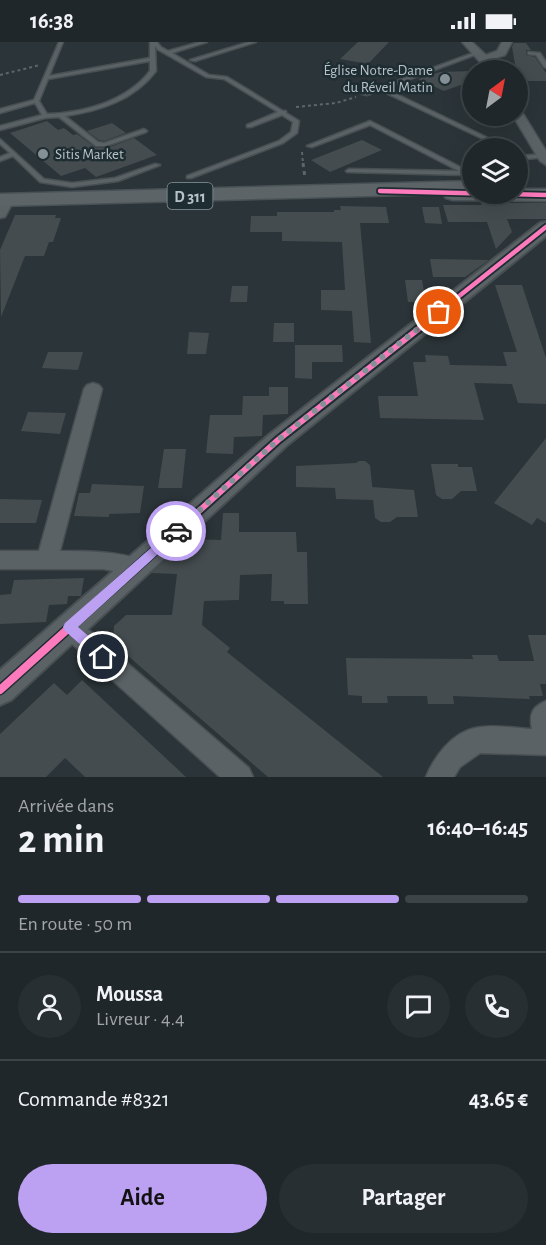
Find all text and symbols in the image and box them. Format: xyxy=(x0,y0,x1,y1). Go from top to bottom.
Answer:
text: 16:38 xyxy=(30,10,74,32)
north arrow xyxy=(462,60,528,126)
map controls xyxy=(462,60,528,204)
place label: Église Notre-Dame du Réveil Matin xyxy=(323,61,433,95)
marker: Église Notre-Dame du Réveil Matin xyxy=(438,72,452,86)
button: layers xyxy=(462,138,528,204)
marker: Sitis Market xyxy=(36,147,50,161)
place label: Sitis Market xyxy=(55,147,124,162)
road number: D 311 xyxy=(168,183,213,209)
pin xyxy=(413,286,464,337)
icon: bag xyxy=(422,295,455,328)
courier xyxy=(146,501,206,561)
icon: car xyxy=(160,515,193,548)
pin xyxy=(77,631,128,682)
icon: home xyxy=(86,640,119,673)
text: Arrivée dans xyxy=(18,796,114,816)
text: 16:40–16:45 xyxy=(428,817,528,839)
text: 2 min xyxy=(18,821,105,860)
text: En route · 50 m xyxy=(18,914,132,934)
button: person xyxy=(18,975,81,1038)
button: chat xyxy=(387,975,450,1038)
button: phone xyxy=(465,975,528,1038)
text: Moussa xyxy=(96,983,163,1005)
text: Livreur · 4.4 xyxy=(96,1009,185,1029)
text: Commande #8321 xyxy=(18,1088,169,1110)
text: 43.65 € xyxy=(469,1088,528,1110)
button: Aide xyxy=(18,1164,267,1233)
button: Partager xyxy=(279,1164,528,1233)

